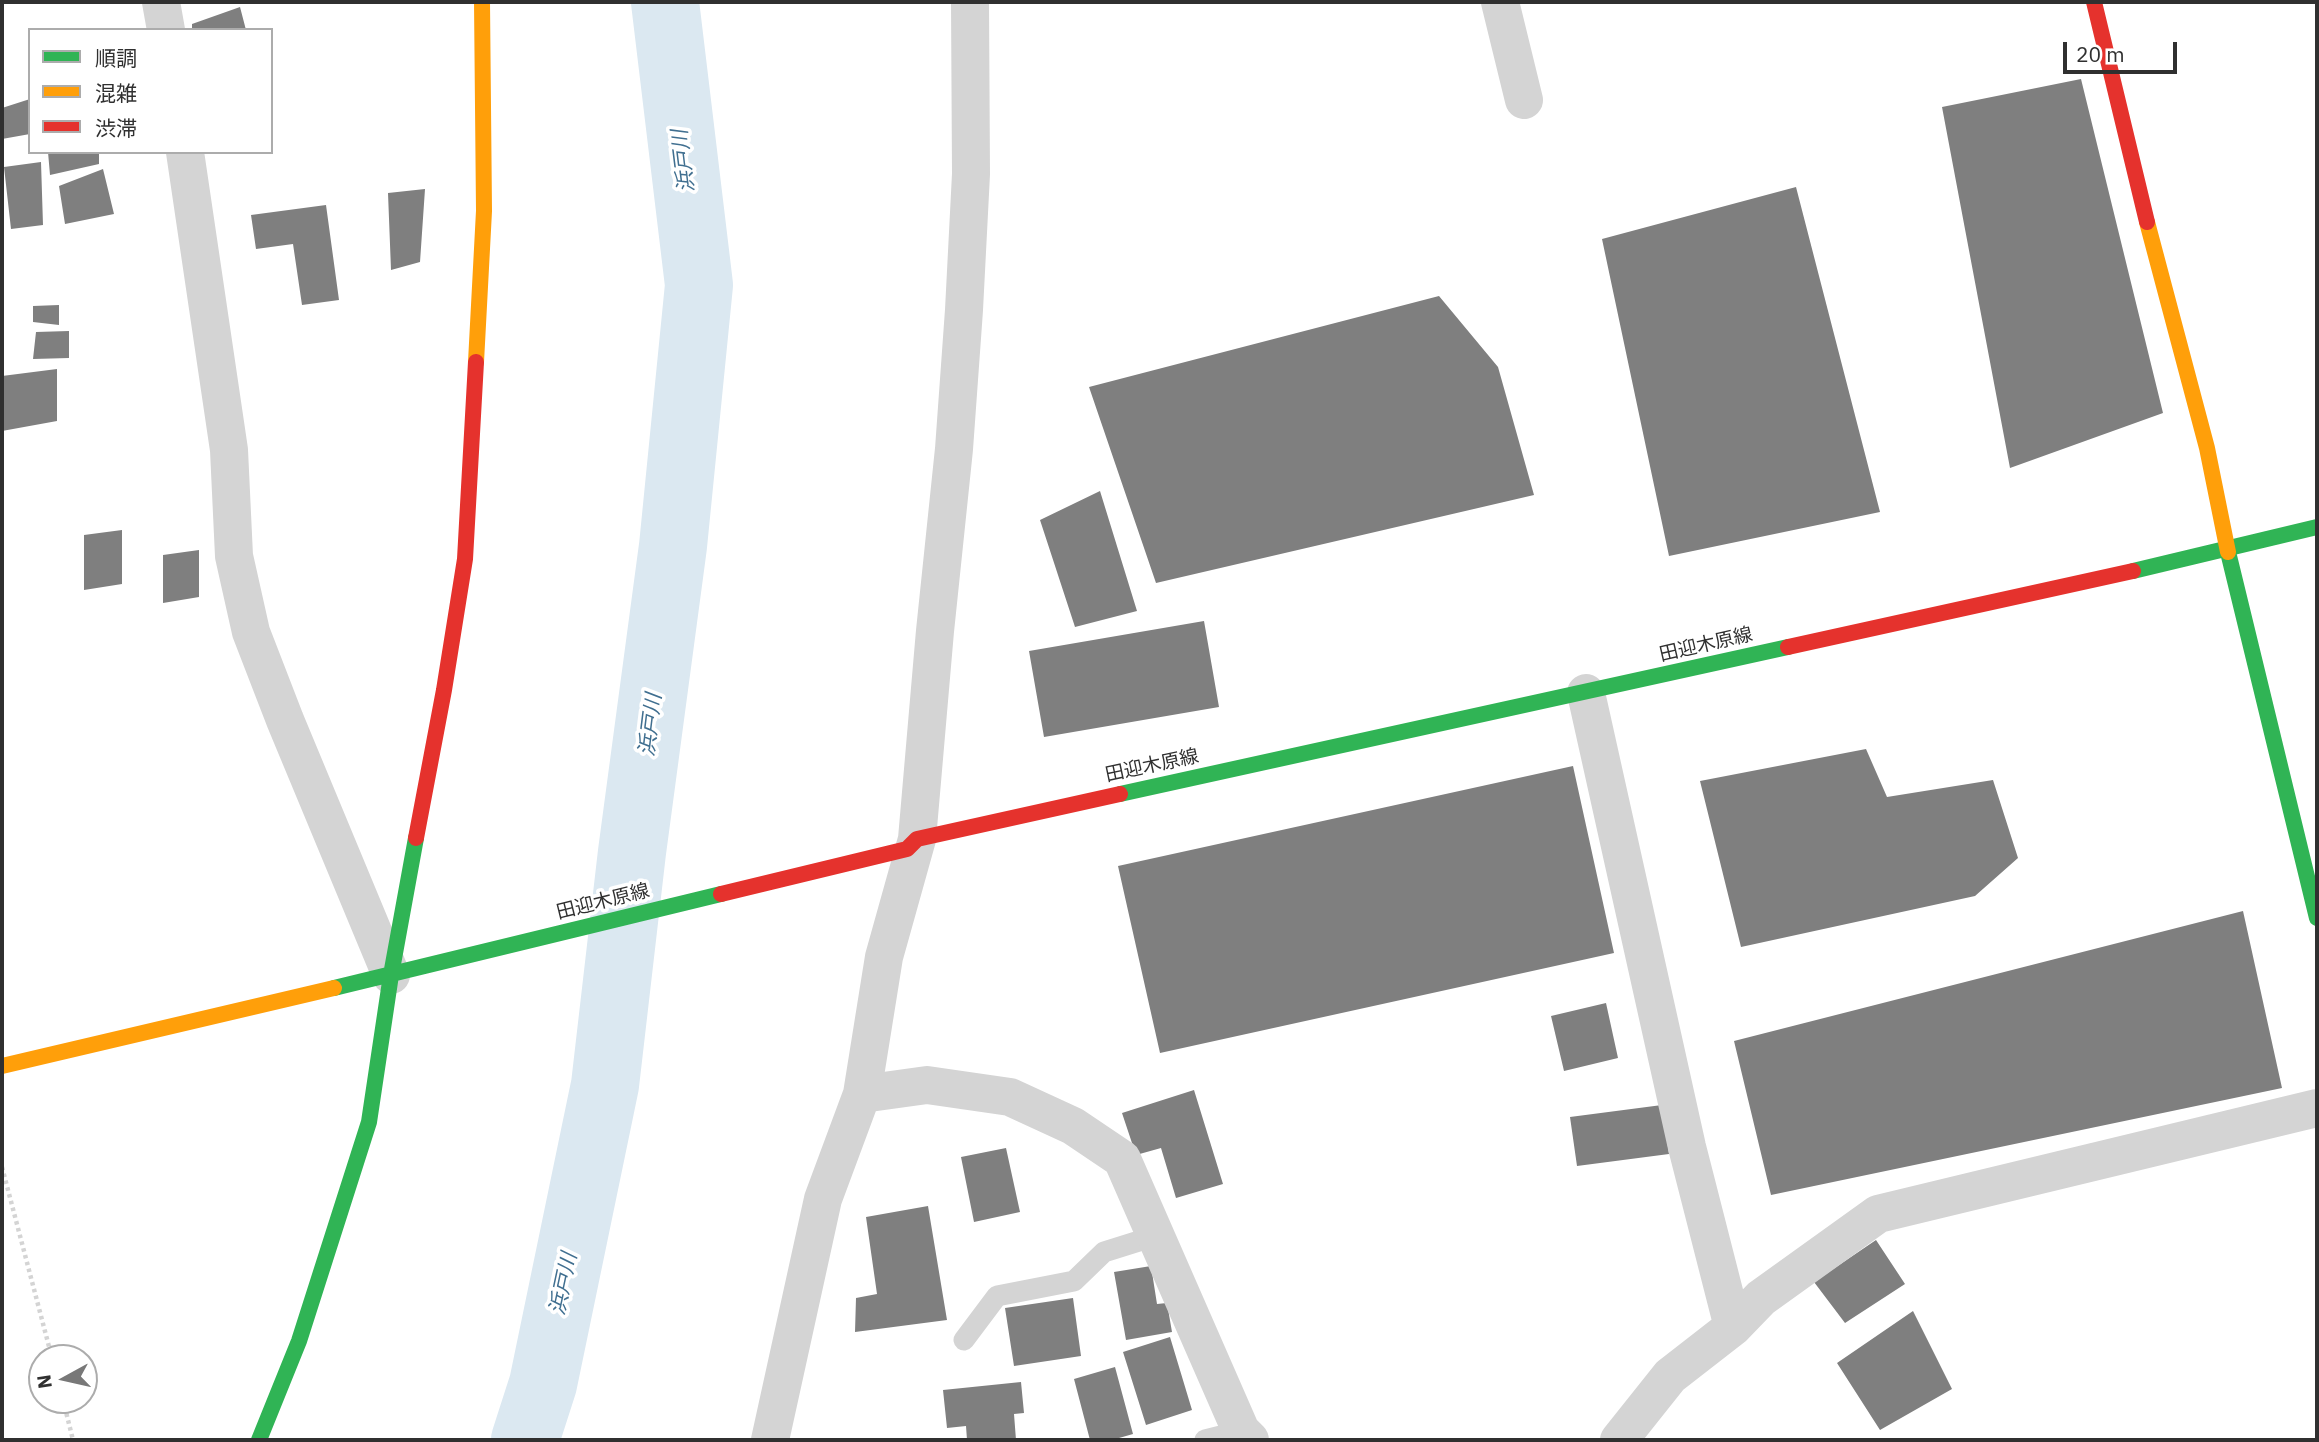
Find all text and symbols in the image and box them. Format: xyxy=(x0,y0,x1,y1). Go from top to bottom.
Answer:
legend xyxy=(28,28,273,154)
scale bar xyxy=(2067,28,2181,72)
text: 20 m xyxy=(2076,40,2125,68)
text: 順調 xyxy=(95,44,137,72)
text: 混雑 xyxy=(95,79,137,107)
text: 渋滞 xyxy=(95,114,137,142)
water label: 浜戸川 xyxy=(668,128,700,194)
street label: 田迎木原線 xyxy=(1657,623,1755,667)
water label: 浜戸川 xyxy=(635,692,667,758)
street label: 田迎木原線 xyxy=(1103,745,1201,787)
street label: 田迎木原線 xyxy=(554,879,652,925)
water label: 浜戸川 xyxy=(545,1251,583,1317)
north arrow xyxy=(28,1344,98,1414)
text: N xyxy=(31,1373,57,1390)

